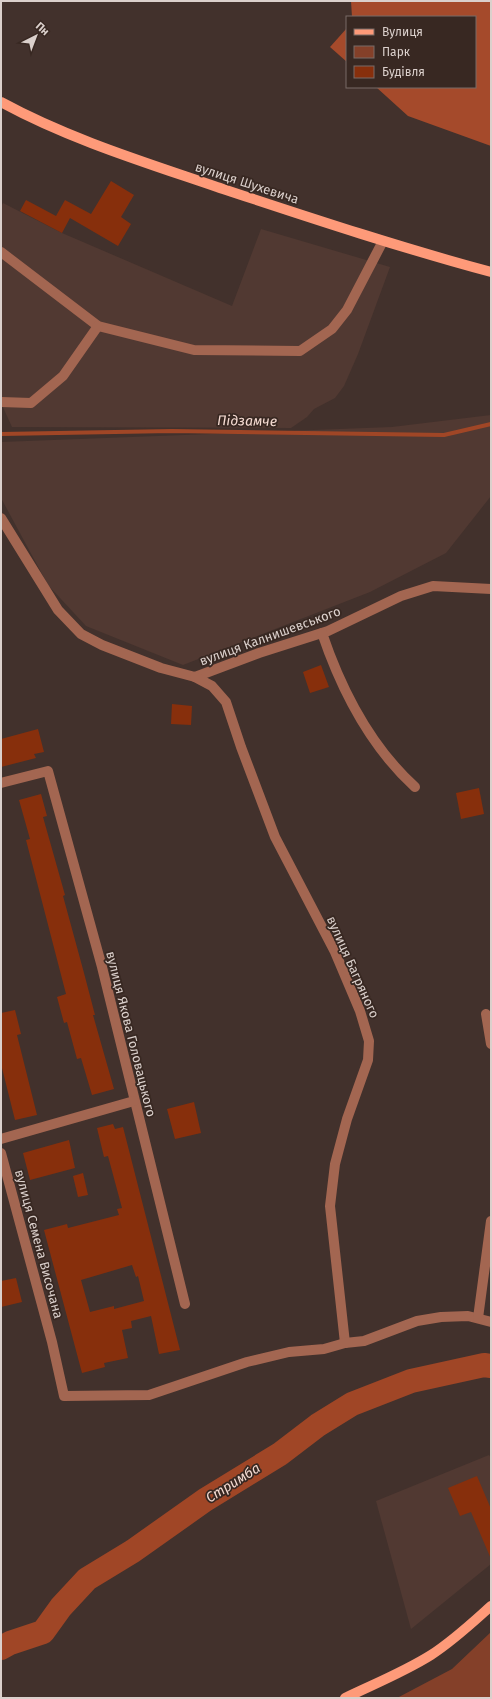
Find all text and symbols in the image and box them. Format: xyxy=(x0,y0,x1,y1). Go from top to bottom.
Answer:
north arrow xyxy=(16,16,56,56)
legend xyxy=(346,16,476,88)
text: Пн xyxy=(33,20,52,38)
text: Вулиця xyxy=(382,25,423,39)
text: Парк xyxy=(382,45,411,59)
text: Будівля xyxy=(382,65,425,79)
street label: вулиця Шухевича xyxy=(193,159,301,207)
water label: Підзамче xyxy=(217,412,277,430)
street label: вулиця Калнишевського xyxy=(197,603,343,669)
street label: вулиця Багряного xyxy=(324,914,382,1020)
street label: вулиця Якова Головацького xyxy=(103,950,159,1118)
street label: вулиця Семена Височана xyxy=(12,1168,66,1320)
water label: Стримба xyxy=(203,1460,263,1506)

